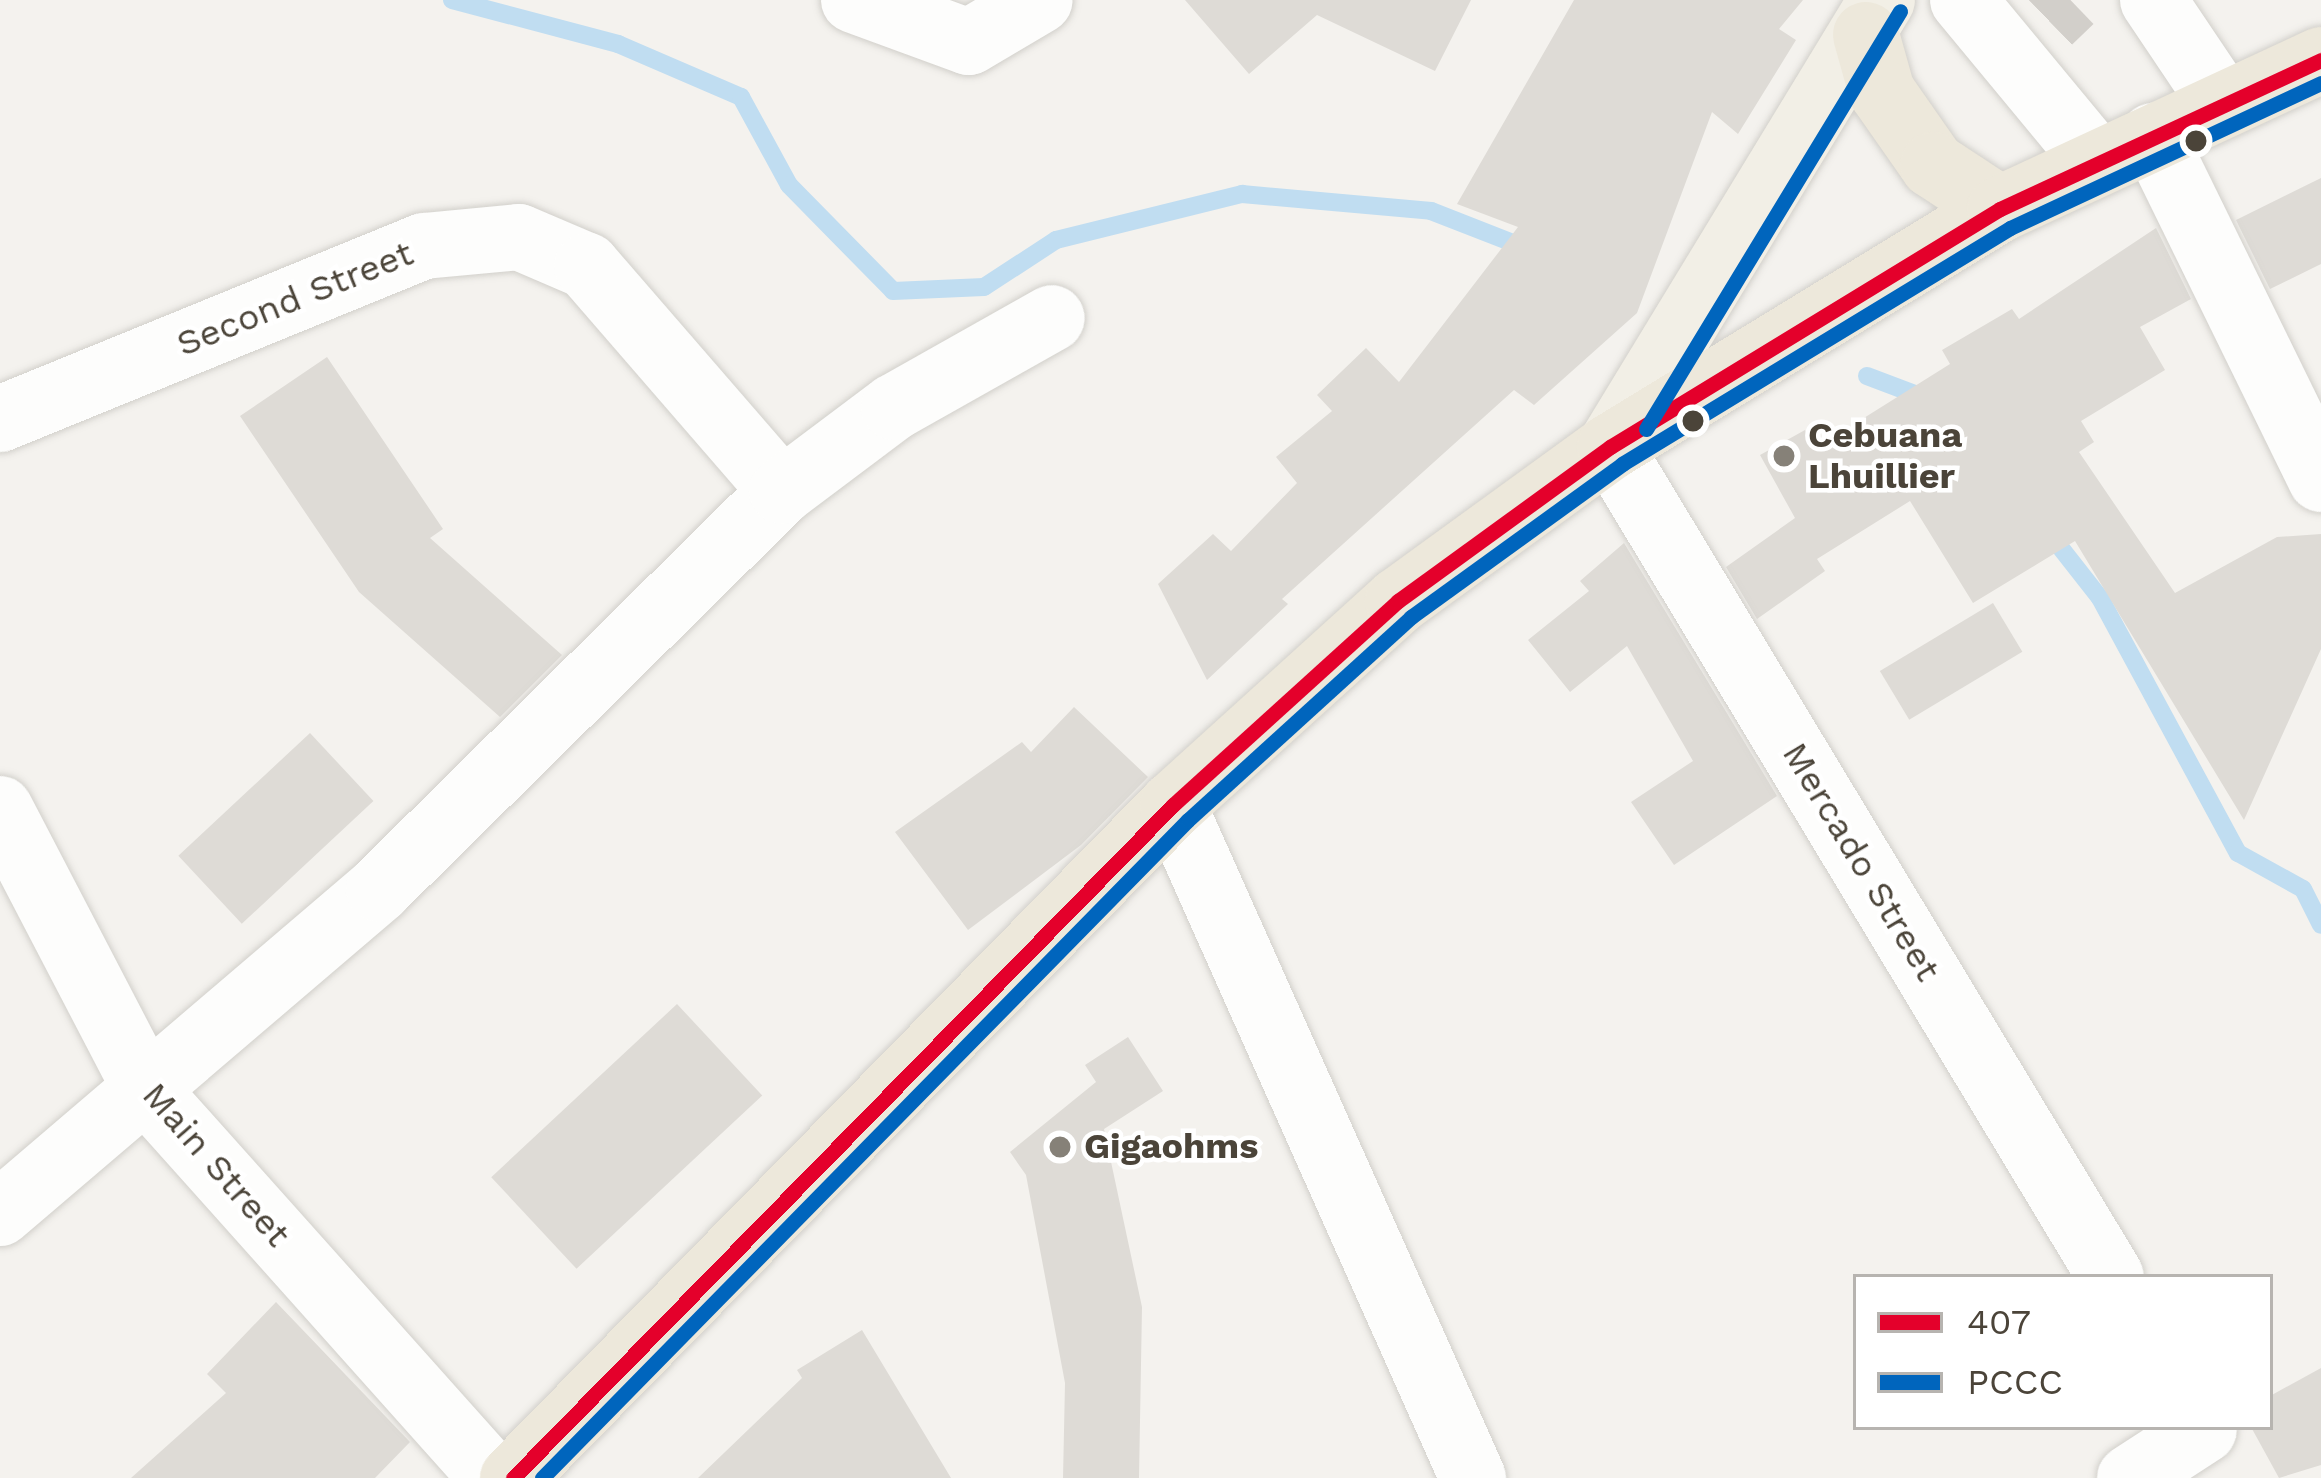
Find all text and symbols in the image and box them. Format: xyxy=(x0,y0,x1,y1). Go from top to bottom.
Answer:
unlabelled marker xyxy=(2185,130,2207,152)
street label: Second Street xyxy=(171,232,419,366)
unlabelled marker xyxy=(1682,410,1704,432)
place label: Cebuana Lhuillier xyxy=(1808,413,1962,498)
marker: Cebuana Lhuillier xyxy=(1771,443,1797,469)
street label: Mercado Street xyxy=(1773,735,1949,989)
street label: Main Street xyxy=(133,1074,299,1256)
place label: Gigaohms xyxy=(1084,1125,1258,1169)
marker: Gigaohms xyxy=(1047,1134,1073,1160)
legend xyxy=(1853,1274,2273,1430)
text: 407 xyxy=(1967,1301,2031,1343)
text: PCCC xyxy=(1967,1361,2063,1403)

